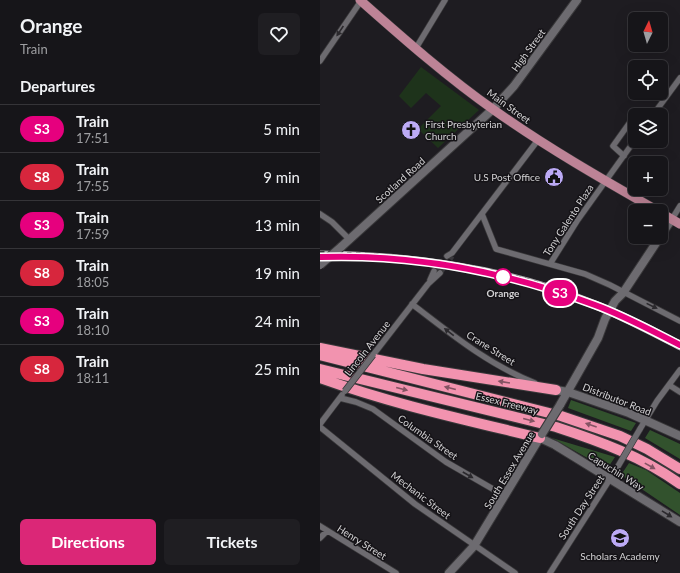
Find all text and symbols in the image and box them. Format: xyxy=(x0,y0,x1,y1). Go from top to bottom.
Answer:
north arrow xyxy=(628,12,668,52)
map controls xyxy=(628,12,668,244)
button: heart xyxy=(258,13,300,55)
text: Orange xyxy=(20,14,83,37)
one-way arrow xyxy=(336,25,344,36)
street label: High Street xyxy=(509,26,548,74)
text: Train xyxy=(20,41,48,57)
button: locate xyxy=(628,60,668,100)
text: Departures xyxy=(20,77,95,95)
street label: Main Street xyxy=(485,86,533,126)
button: layers xyxy=(628,108,668,148)
text: Train xyxy=(76,112,109,130)
place label: First Presbyterian Church xyxy=(425,118,502,142)
church icon: First Presbyterian Church xyxy=(400,119,422,141)
text: S3 xyxy=(34,120,50,137)
text: 5 min xyxy=(263,120,300,138)
text: 17:51 xyxy=(76,130,109,146)
street label: Scotland Road xyxy=(373,155,427,205)
button: + xyxy=(628,156,668,196)
text: Train xyxy=(76,160,109,178)
public building icon: U.S Post Office xyxy=(543,166,565,188)
text: S8 xyxy=(34,168,50,185)
text: 9 min xyxy=(263,168,300,186)
place label: U.S Post Office xyxy=(474,171,540,183)
text: 17:55 xyxy=(76,178,109,194)
street label: Tony Galento Plaza xyxy=(540,182,596,258)
button: − xyxy=(628,204,668,244)
text: Train xyxy=(76,208,109,226)
text: S3 xyxy=(34,216,50,233)
text: 13 min xyxy=(254,216,300,234)
text: 17:59 xyxy=(76,226,109,242)
text: Train xyxy=(76,256,109,274)
text: S8 xyxy=(34,264,50,281)
text: 19 min xyxy=(254,264,300,282)
marker: Orange xyxy=(494,268,512,286)
text: 18:05 xyxy=(76,274,109,290)
line badge: S3 xyxy=(542,280,578,306)
text: S3 xyxy=(552,284,568,301)
place label: Orange xyxy=(487,287,520,299)
one-way arrow xyxy=(646,303,658,309)
text: Train xyxy=(76,304,109,322)
text: S3 xyxy=(34,312,50,329)
text: 24 min xyxy=(254,312,300,330)
street label: Lincoln Avenue xyxy=(342,318,392,378)
text: 18:10 xyxy=(76,322,109,338)
one-way arrow xyxy=(443,327,454,336)
street label: Crane Street xyxy=(465,328,518,368)
text: Train xyxy=(76,352,109,370)
text: S8 xyxy=(34,360,50,377)
text: 25 min xyxy=(254,360,300,378)
text: 18:11 xyxy=(76,370,109,386)
one-way arrow xyxy=(497,379,510,385)
street label: Distributor Road xyxy=(581,380,653,418)
one-way arrow xyxy=(443,384,456,390)
one-way arrow xyxy=(396,387,409,393)
street label: Essex Freeway xyxy=(474,389,540,417)
street label: Columbia Street xyxy=(396,412,461,462)
one-way arrow xyxy=(522,418,535,424)
one-way arrow xyxy=(584,422,596,428)
street label: South Essex Avenue xyxy=(481,429,537,511)
street label: Capuchin Way xyxy=(586,449,647,493)
one-way arrow xyxy=(644,462,656,469)
street label: Mechanic Street xyxy=(389,469,453,522)
one-way arrow xyxy=(462,471,474,478)
street label: South Day Street xyxy=(556,472,607,542)
one-way arrow xyxy=(662,510,672,518)
button: Directions xyxy=(20,519,156,565)
button: Tickets xyxy=(164,519,300,565)
street label: Henry Street xyxy=(335,522,389,562)
school or university icon: Scholars Academy xyxy=(609,527,631,549)
place label: Scholars Academy xyxy=(580,550,661,562)

